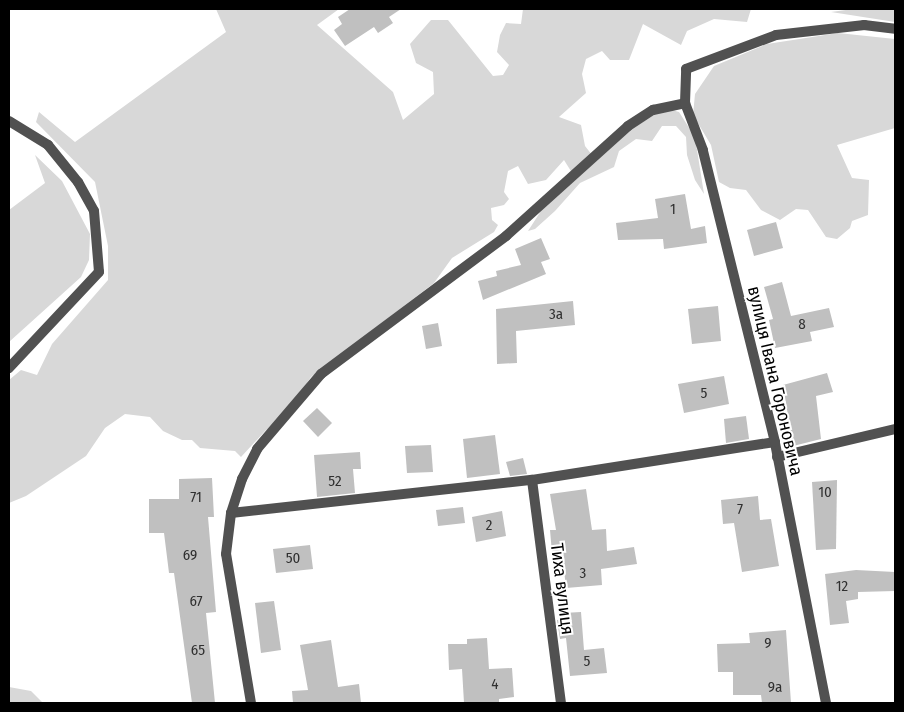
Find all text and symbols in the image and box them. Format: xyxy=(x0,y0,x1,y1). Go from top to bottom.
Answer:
house number: 1 xyxy=(670,201,676,219)
street label: вулиця Івана Гороновича xyxy=(743,284,807,478)
house number: 3а xyxy=(549,306,563,324)
house number: 8 xyxy=(798,316,806,334)
house number: 5 xyxy=(701,385,707,403)
house number: 52 xyxy=(328,473,342,491)
house number: 10 xyxy=(818,484,832,502)
house number: 71 xyxy=(190,489,202,507)
house number: 7 xyxy=(737,501,743,519)
house number: 2 xyxy=(486,517,492,535)
street label: Тиха вулиця xyxy=(546,542,578,636)
house number: 69 xyxy=(183,547,197,565)
house number: 50 xyxy=(286,550,300,568)
house number: 3 xyxy=(580,565,586,583)
house number: 12 xyxy=(836,578,848,596)
house number: 67 xyxy=(189,593,203,611)
house number: 9 xyxy=(764,635,772,653)
house number: 65 xyxy=(191,642,205,660)
house number: 5 xyxy=(584,653,590,671)
house number: 4 xyxy=(491,676,499,694)
house number: 9а xyxy=(768,679,782,697)

